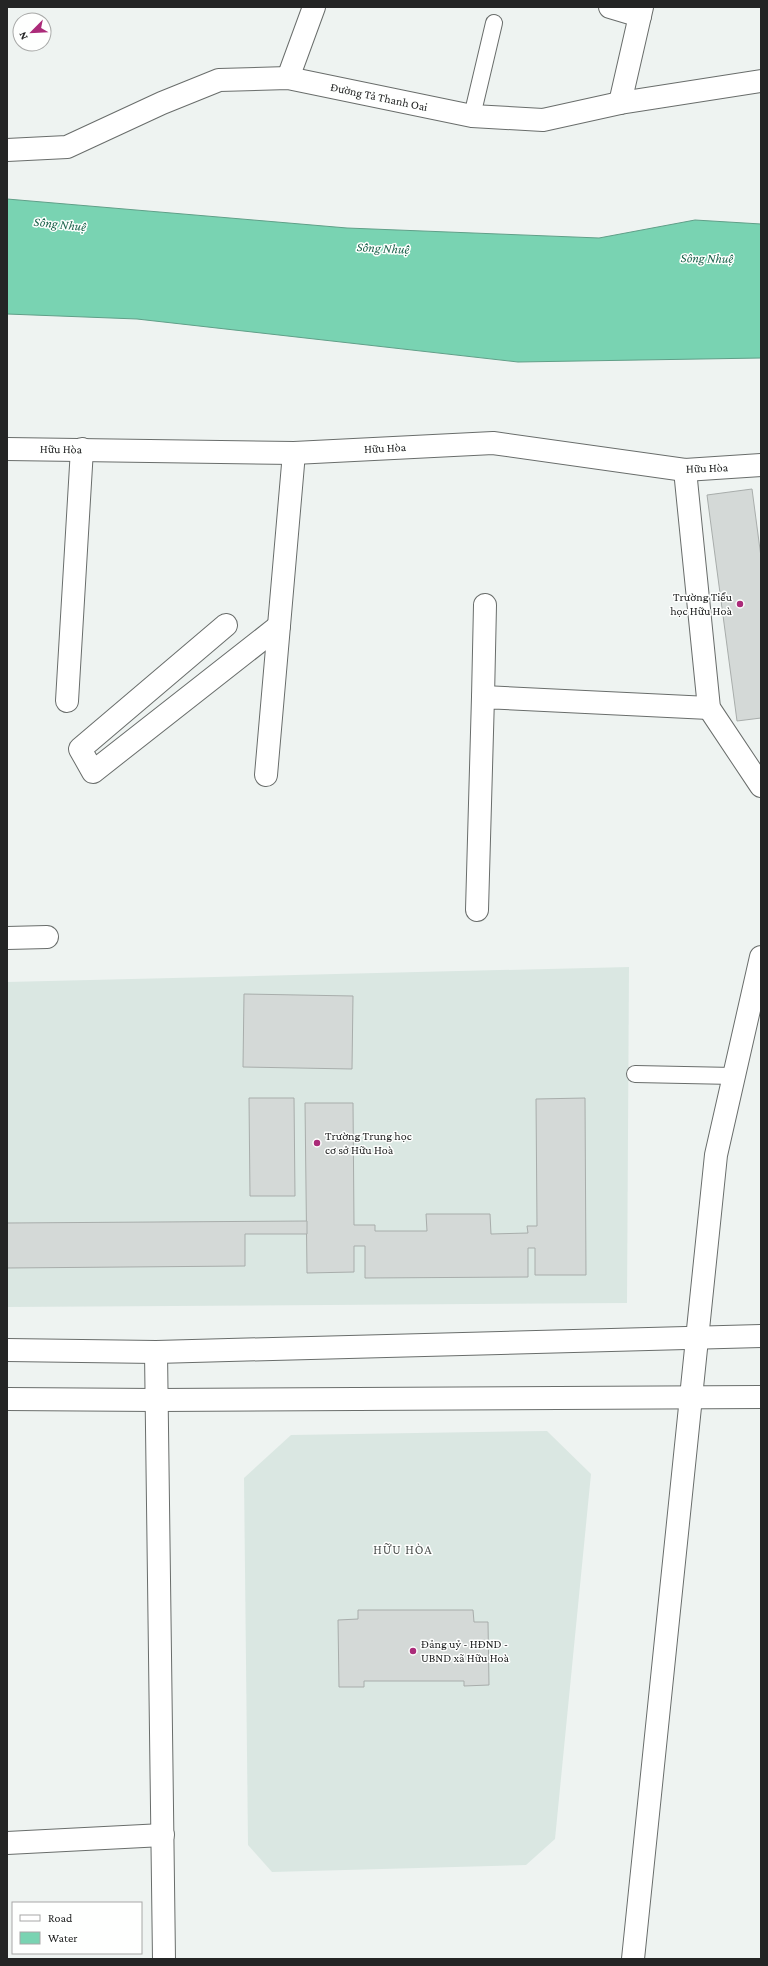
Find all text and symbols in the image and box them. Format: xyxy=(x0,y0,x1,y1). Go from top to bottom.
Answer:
north arrow xyxy=(12,12,52,52)
text: N xyxy=(16,30,30,42)
street label: Đường Tả Thanh Oai xyxy=(329,80,429,114)
water label: Sông Nhuệ xyxy=(33,214,88,234)
water label: Sông Nhuệ xyxy=(356,239,411,257)
water label: Sông Nhuệ xyxy=(681,250,735,266)
street label: Hữu Hòa xyxy=(364,440,407,456)
street label: Hữu Hòa xyxy=(40,442,83,456)
street label: Hữu Hòa xyxy=(686,460,729,476)
place label: Trường Tiểu học Hữu Hoà xyxy=(670,590,733,618)
marker: Trường Tiểu học Hữu Hoà xyxy=(735,599,745,609)
place label: Trường Trung học cơ sở Hữu Hoà xyxy=(325,1129,412,1157)
marker: Trường Trung học cơ sở Hữu Hoà xyxy=(312,1138,322,1148)
district label: HỮU HÒA xyxy=(373,1542,433,1557)
place label: Đảng uỷ - HĐND - UBND xã Hữu Hoà xyxy=(421,1637,510,1665)
marker: Đảng uỷ - HĐND - UBND xã Hữu Hoà xyxy=(408,1646,418,1656)
legend xyxy=(12,1902,142,1954)
text: Road xyxy=(48,1911,73,1925)
text: Water xyxy=(48,1931,78,1945)

